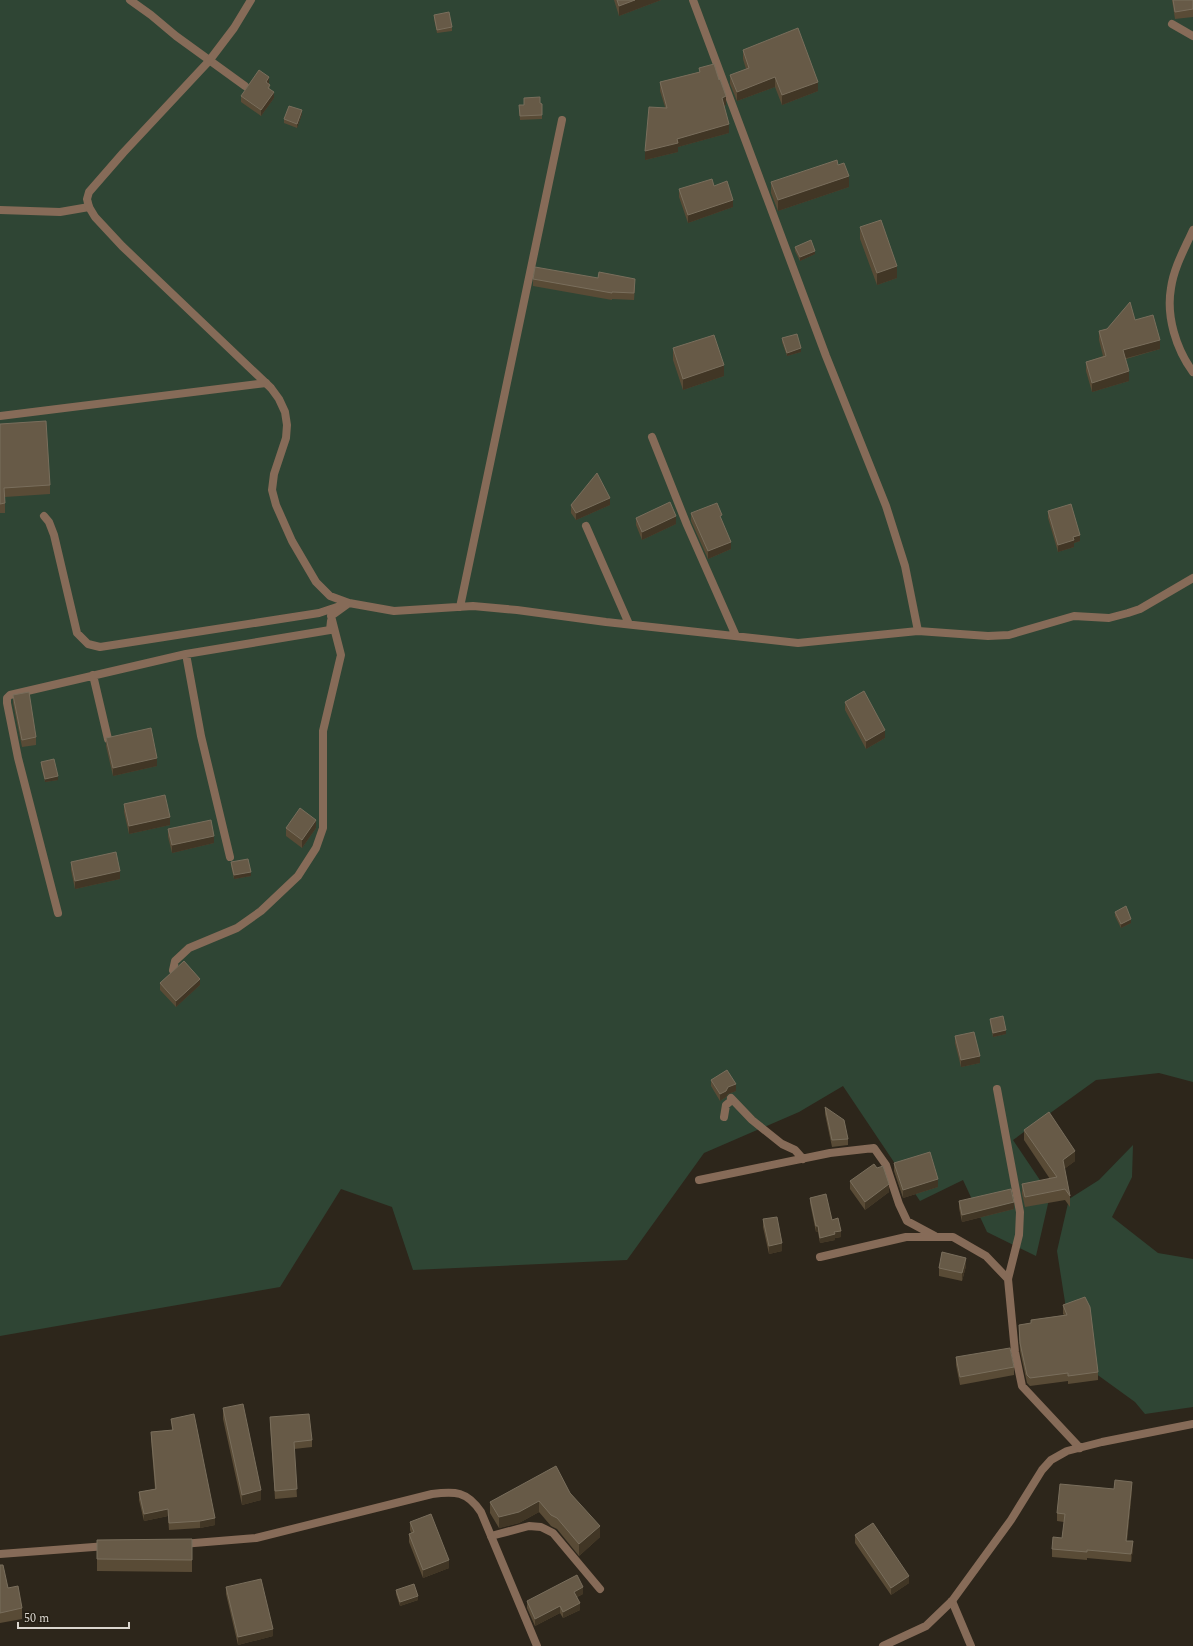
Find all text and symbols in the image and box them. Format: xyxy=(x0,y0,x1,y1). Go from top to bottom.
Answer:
scale bar xyxy=(18,1604,129,1630)
text: 50 m xyxy=(24,1609,49,1628)

